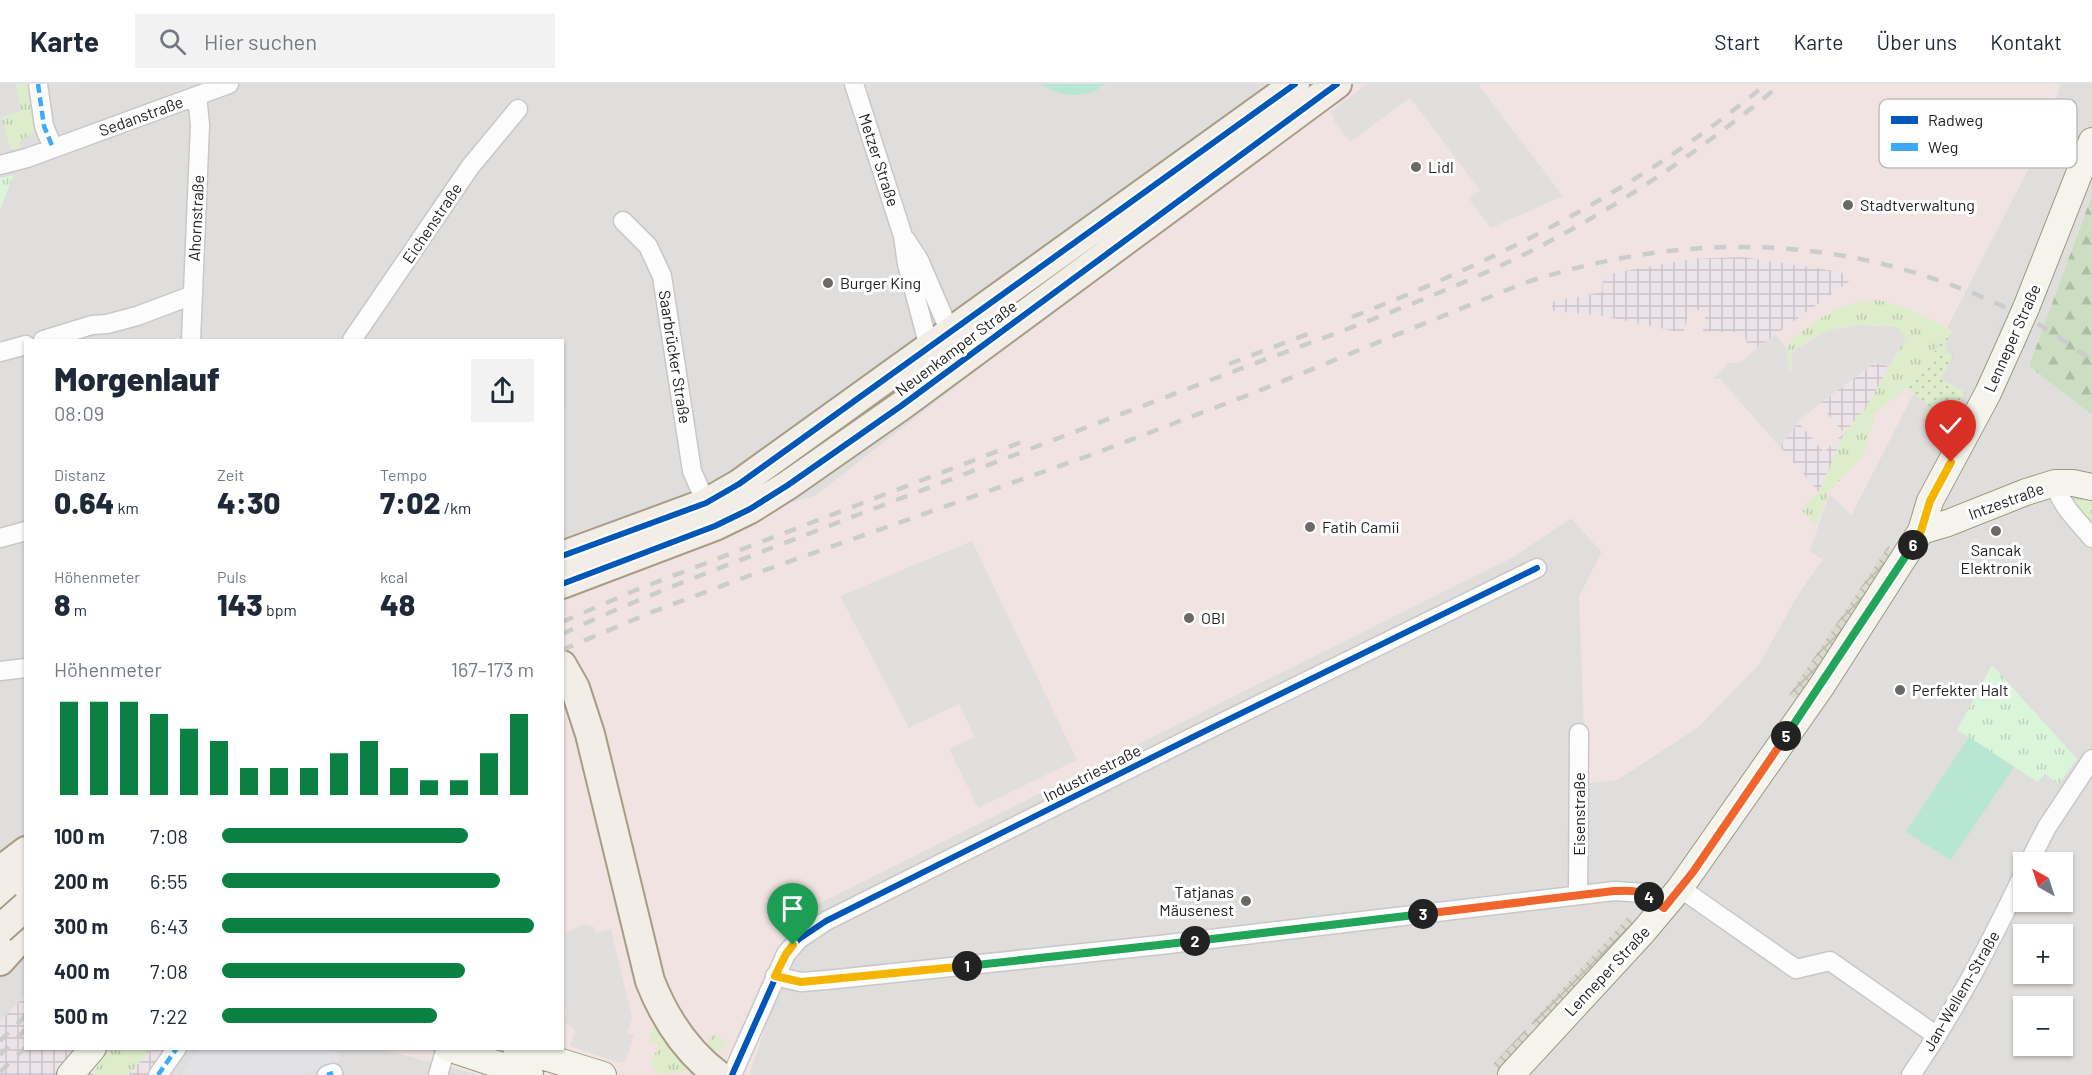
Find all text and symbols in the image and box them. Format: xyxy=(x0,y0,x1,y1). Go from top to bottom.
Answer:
search box xyxy=(135,14,555,68)
text: Karte xyxy=(30,24,99,58)
icon: search xyxy=(156,25,189,58)
text: Hier suchen xyxy=(204,28,317,54)
text: Start xyxy=(1714,29,1761,54)
text: Karte xyxy=(1794,29,1844,54)
text: Über uns xyxy=(1877,29,1957,54)
text: Kontakt xyxy=(1990,29,2062,54)
street label: Sedanstraße xyxy=(96,91,186,140)
legend xyxy=(1879,99,2077,168)
text: Radweg xyxy=(1928,110,1983,129)
street label: Metzer Straße xyxy=(855,111,903,209)
text: Weg xyxy=(1928,137,1958,156)
place label: Lidl xyxy=(1428,157,1454,176)
marker: Lidl xyxy=(1409,160,1423,174)
street label: Ahornstraße xyxy=(184,174,207,262)
street label: Eichenstraße xyxy=(398,179,465,266)
place label: Stadtverwaltung xyxy=(1860,195,1975,214)
marker: Stadtverwaltung xyxy=(1841,198,1855,212)
place label: Burger King xyxy=(840,273,921,292)
marker: Burger King xyxy=(821,276,835,290)
street label: Lenneper Straße xyxy=(1979,281,2044,395)
street label: Saarbrücker Straße xyxy=(656,289,695,425)
street label: Neuenkamper Straße xyxy=(891,296,1020,399)
text: Morgenlauf xyxy=(54,358,220,398)
button: share xyxy=(471,359,534,422)
pin xyxy=(1925,400,1976,462)
text: 08:09 xyxy=(54,401,104,425)
icon: check xyxy=(1934,409,1967,442)
text: Distanz xyxy=(54,465,105,484)
text: Zeit xyxy=(217,465,244,484)
text: Tempo xyxy=(380,465,427,484)
street label: Intzestraße xyxy=(1965,478,2046,523)
text: 0.64 xyxy=(54,484,114,520)
text: 4:30 xyxy=(217,484,280,520)
text: 7:02 xyxy=(380,484,440,520)
text: km xyxy=(114,498,139,517)
text: /km xyxy=(440,498,471,517)
place label: Fatih Camii xyxy=(1322,517,1400,536)
marker: Fatih Camii xyxy=(1303,520,1317,534)
marker: Sancak Elektronik xyxy=(1989,524,2003,538)
pin: 6 xyxy=(1898,530,1928,560)
text: 6 xyxy=(1909,535,1917,554)
place label: Sancak Elektronik xyxy=(1961,540,2031,577)
text: Höhenmeter xyxy=(54,567,140,586)
text: Puls xyxy=(217,567,246,586)
text: kcal xyxy=(380,567,408,586)
text: 8 xyxy=(54,586,70,622)
text: 143 xyxy=(217,586,263,622)
text: 48 xyxy=(380,586,415,622)
text: m xyxy=(70,600,87,619)
text: bpm xyxy=(263,600,297,619)
place label: OBI xyxy=(1201,608,1225,627)
marker: OBI xyxy=(1182,611,1196,625)
text: Höhenmeter xyxy=(54,657,162,681)
text: 167–173 m xyxy=(451,657,534,681)
place label: Perfekter Halt xyxy=(1912,680,2009,699)
marker: Perfekter Halt xyxy=(1893,683,1907,697)
pin: 5 xyxy=(1771,721,1801,751)
text: 5 xyxy=(1782,726,1790,745)
street label: Industriestraße xyxy=(1040,740,1144,805)
street label: Eisenstraße xyxy=(1569,772,1588,856)
text: 100 m xyxy=(54,824,105,848)
text: 7:08 xyxy=(150,824,188,848)
north arrow xyxy=(2013,852,2073,912)
map controls xyxy=(2013,852,2073,1056)
text: 200 m xyxy=(54,869,109,893)
text: 6:55 xyxy=(150,869,188,893)
place label: Tatjanas Mäusenest xyxy=(1159,882,1234,919)
pin: 4 xyxy=(1634,882,1664,912)
pin xyxy=(767,883,818,945)
text: 4 xyxy=(1644,887,1654,906)
icon: arrive xyxy=(776,892,809,925)
marker: Tatjanas Mäusenest xyxy=(1239,894,1253,908)
pin: 3 xyxy=(1408,899,1438,929)
text: 3 xyxy=(1419,904,1427,923)
text: 300 m xyxy=(54,914,108,938)
text: 6:43 xyxy=(150,914,188,938)
street label: Lenneper Straße xyxy=(1560,922,1653,1020)
button: + xyxy=(2013,924,2073,984)
pin: 2 xyxy=(1180,926,1210,956)
street label: Jan-Wellem-Straße xyxy=(1918,927,2003,1054)
text: 2 xyxy=(1191,931,1199,950)
pin: 1 xyxy=(952,951,982,981)
text: 1 xyxy=(964,956,970,975)
text: 400 m xyxy=(54,959,110,983)
text: 7:08 xyxy=(150,959,188,983)
button: − xyxy=(2013,996,2073,1056)
text: 500 m xyxy=(54,1004,108,1028)
text: 7:22 xyxy=(150,1004,188,1028)

